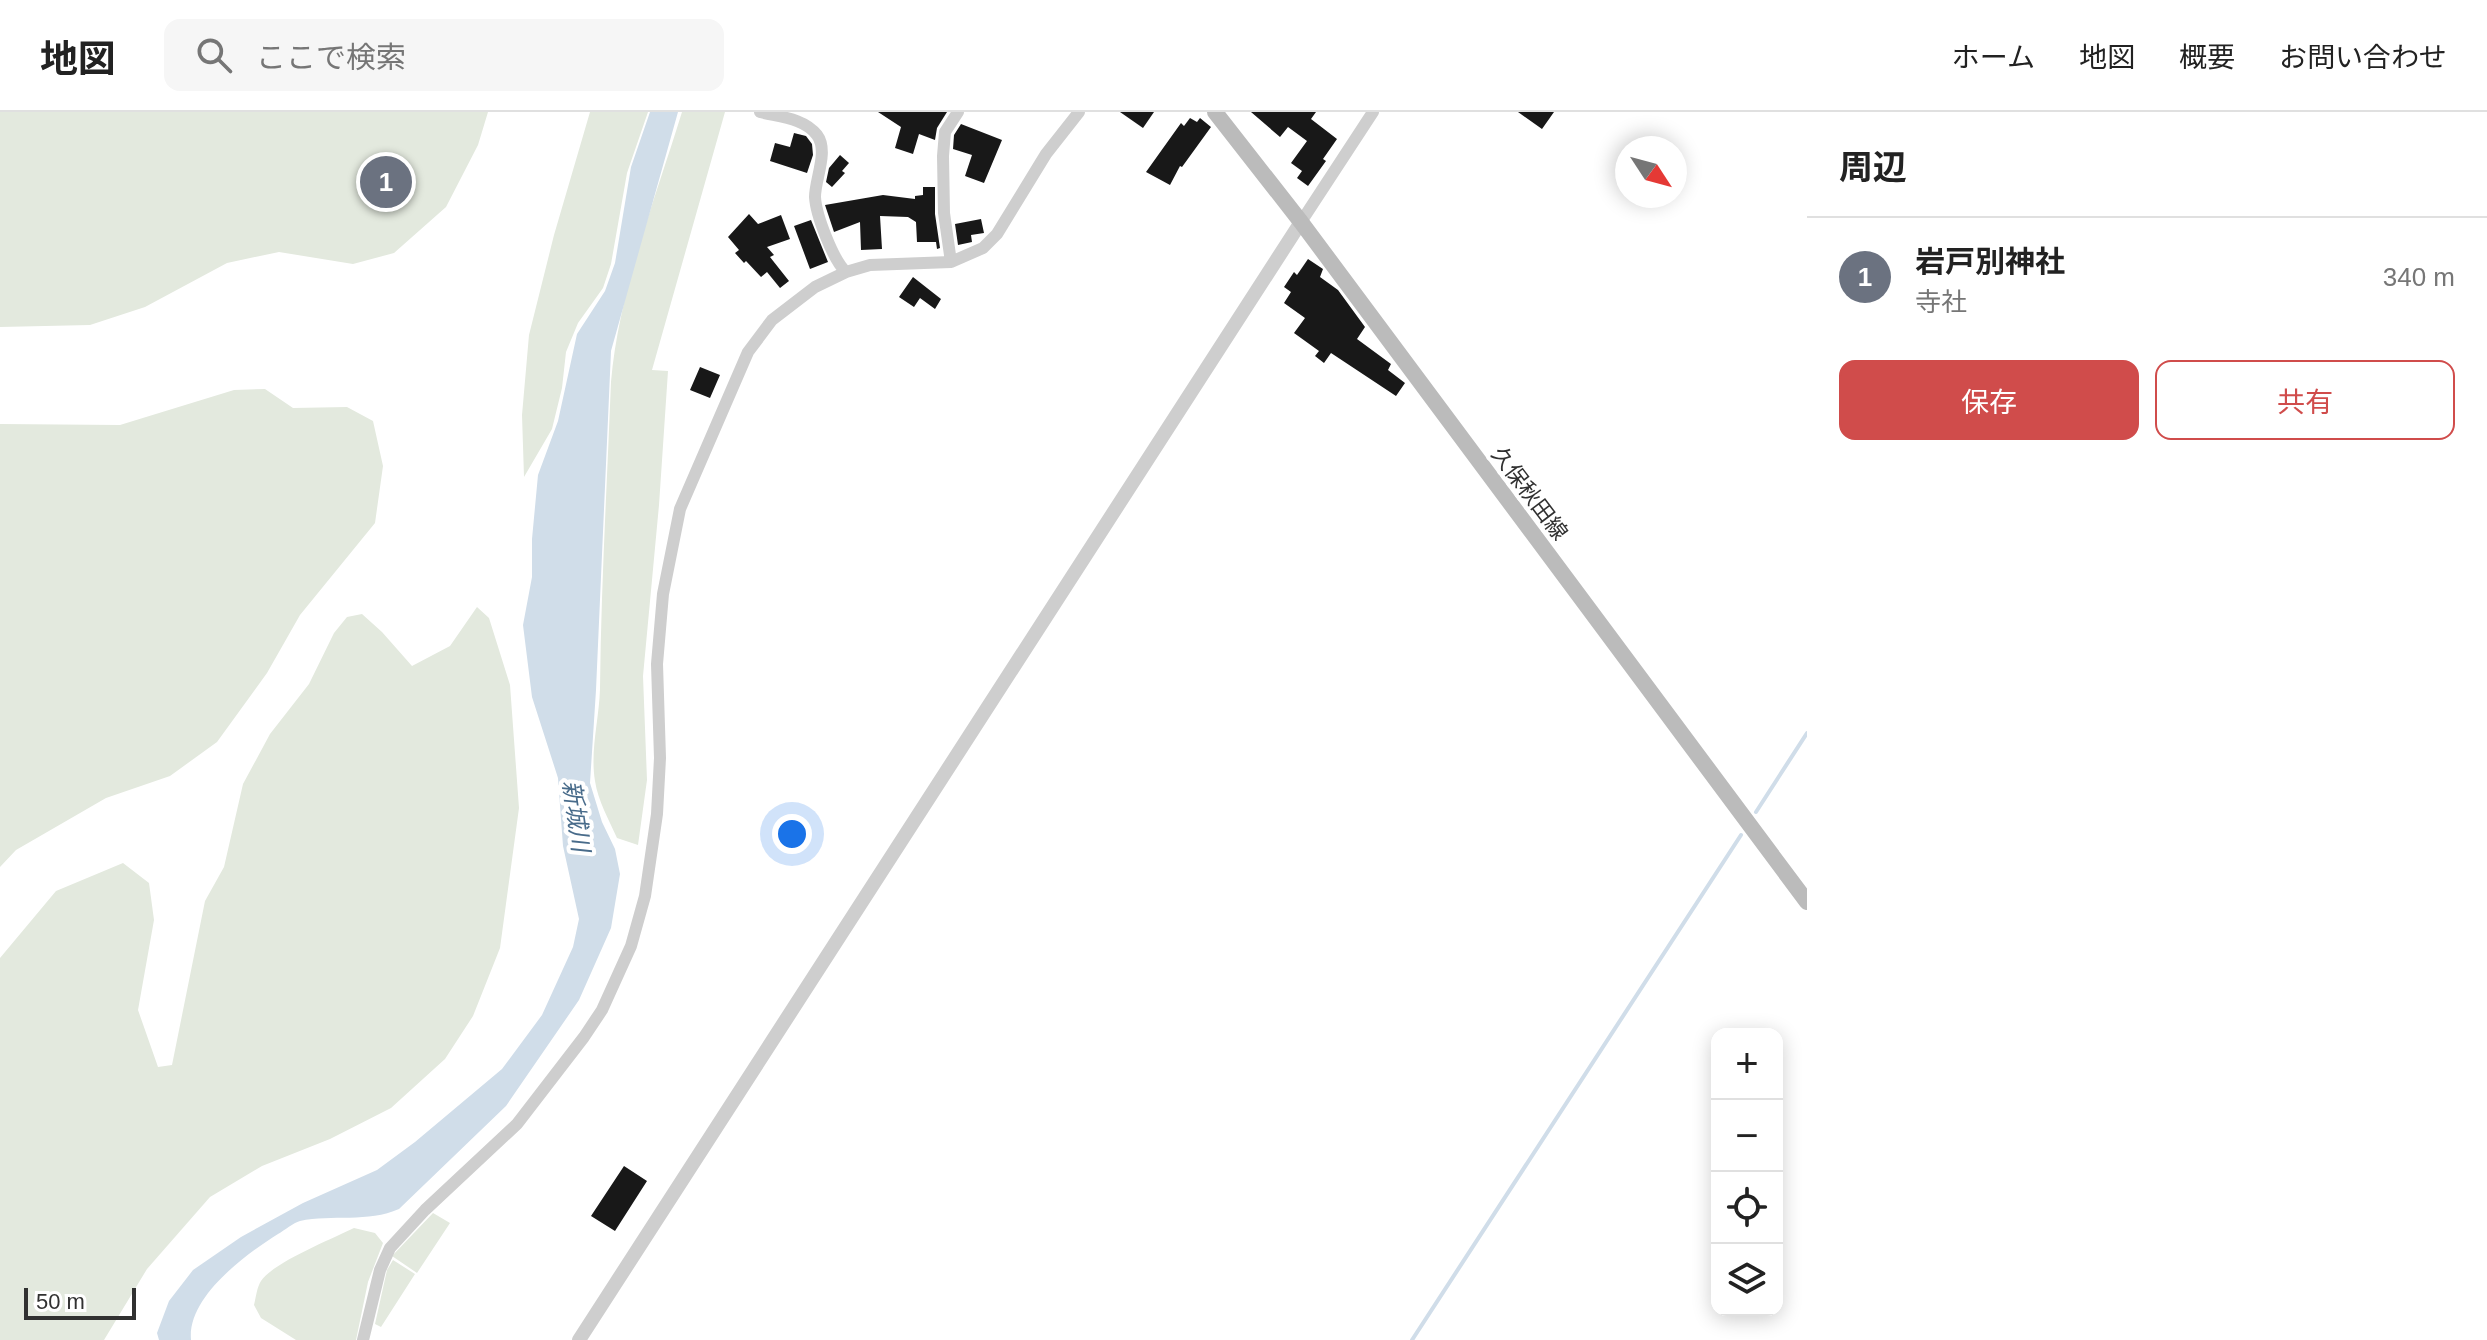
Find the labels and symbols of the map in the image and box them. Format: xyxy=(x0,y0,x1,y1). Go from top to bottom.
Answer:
north arrow xyxy=(1615,136,1687,208)
pin: 1 xyxy=(360,152,412,212)
street label: 久保秋田線 xyxy=(1487,442,1573,545)
water label: 新城川 xyxy=(558,778,595,856)
your location xyxy=(772,814,812,854)
scale bar xyxy=(24,1284,136,1320)

